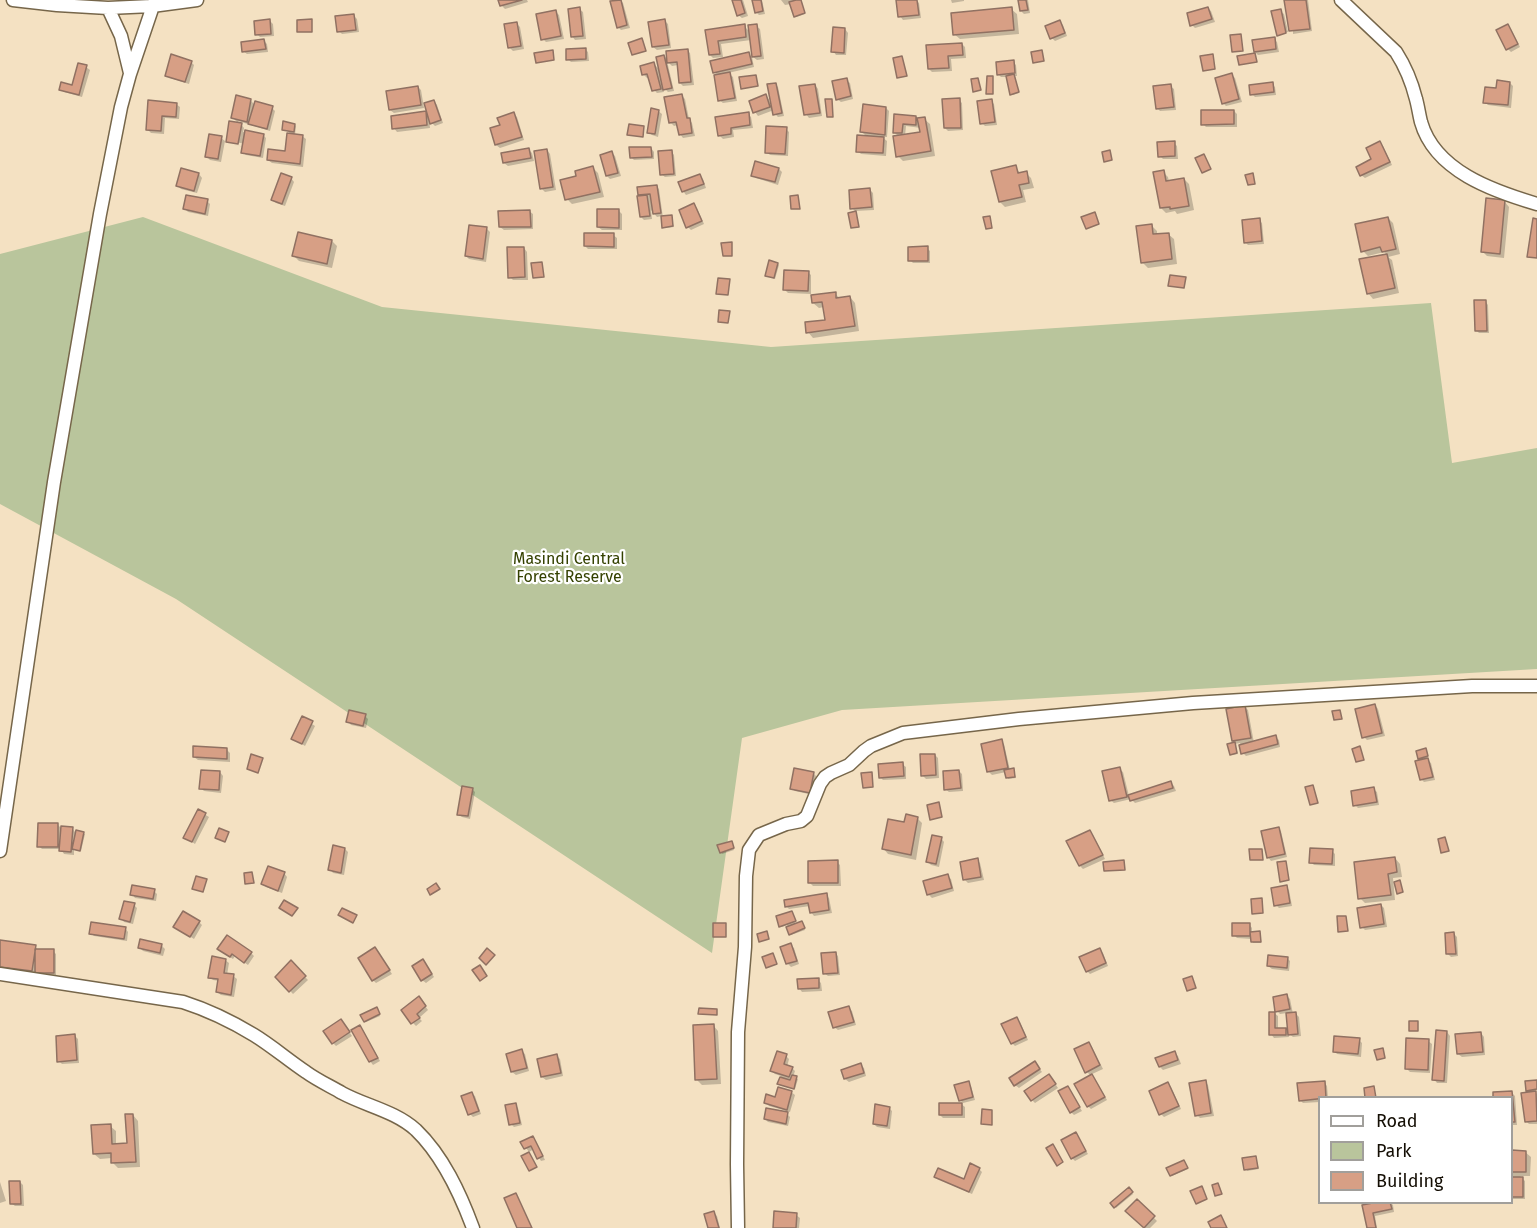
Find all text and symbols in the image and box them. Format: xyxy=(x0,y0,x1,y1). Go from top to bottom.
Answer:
park label: Masindi Central Forest Reserve xyxy=(513,550,625,588)
legend xyxy=(1318,1096,1513,1204)
text: Road xyxy=(1376,1110,1418,1132)
text: Park xyxy=(1376,1140,1411,1162)
text: Building xyxy=(1376,1170,1443,1192)

